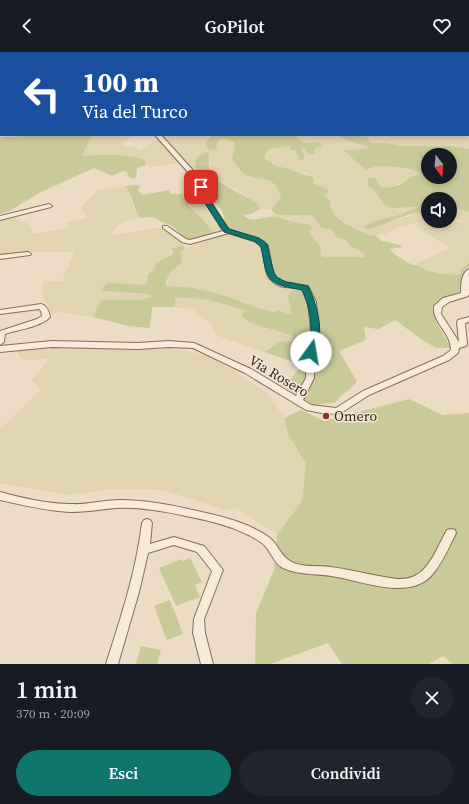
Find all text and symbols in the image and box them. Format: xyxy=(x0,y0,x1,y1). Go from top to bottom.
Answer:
text: GoPilot xyxy=(205,14,264,39)
icon: back xyxy=(16,15,38,37)
icon: heart xyxy=(431,15,453,37)
text: 100 m xyxy=(82,63,159,101)
icon: left xyxy=(16,68,68,120)
text: Via del Turco xyxy=(82,99,188,124)
north arrow xyxy=(421,148,457,184)
map controls xyxy=(421,148,457,228)
pin xyxy=(184,170,218,204)
icon: arrive xyxy=(190,176,212,198)
button: sound xyxy=(421,192,457,228)
position arrow xyxy=(290,331,332,373)
street label: Via Rosero xyxy=(245,350,313,402)
place label: Omero xyxy=(334,406,377,426)
marker: Omero xyxy=(321,411,331,421)
text: 1 min xyxy=(16,673,78,706)
button: close xyxy=(411,677,453,719)
text: 370 m · 20:09 xyxy=(16,705,90,722)
button: Esci xyxy=(16,750,231,796)
button: Condividi xyxy=(239,750,453,796)

